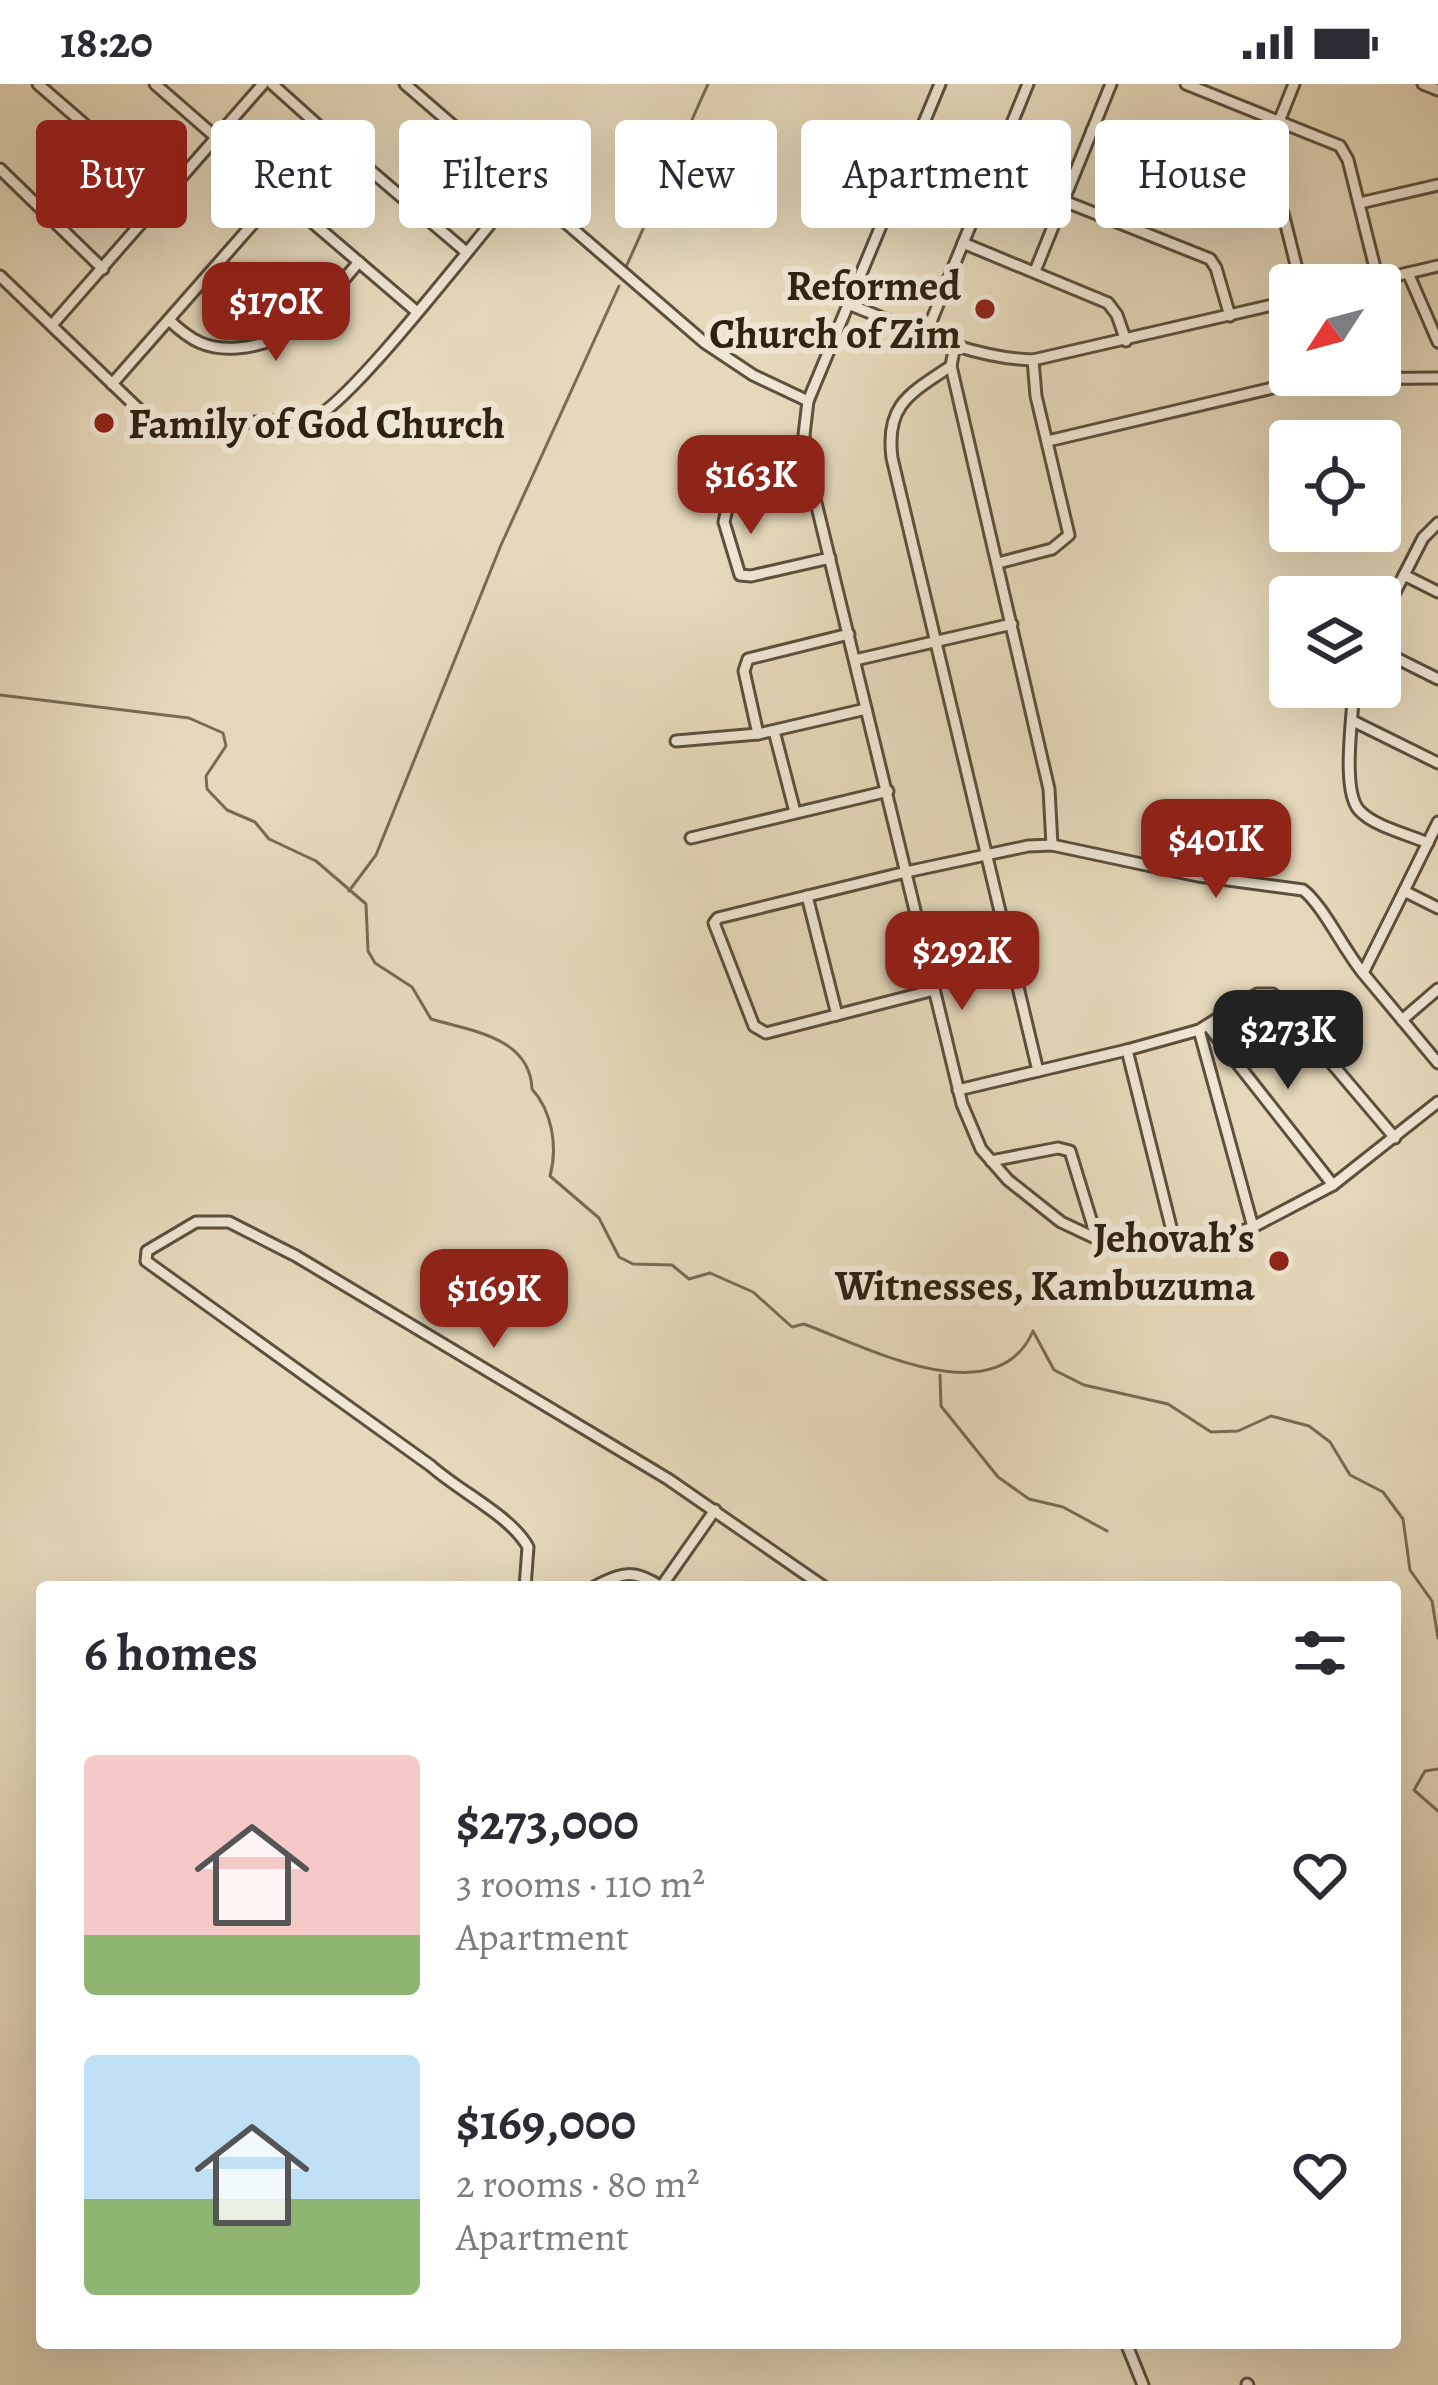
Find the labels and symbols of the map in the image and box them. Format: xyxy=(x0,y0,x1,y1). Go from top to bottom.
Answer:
place label: Reformed Church of Zim xyxy=(709,257,961,362)
pin: $170K xyxy=(192,262,360,364)
north arrow xyxy=(1269,264,1401,396)
marker: Reformed Church of Zim xyxy=(972,296,998,322)
place label: Family of God Church xyxy=(128,395,505,452)
marker: Family of God Church xyxy=(91,410,117,436)
pin: $163K xyxy=(667,435,835,537)
pin: $401K xyxy=(1132,799,1300,901)
pin: $292K xyxy=(878,911,1046,1013)
pin: $273K xyxy=(1204,990,1372,1092)
place label: Jehovah’s Witnesses, Kambuzuma xyxy=(834,1209,1256,1314)
marker: Jehovah’s Witnesses, Kambuzuma xyxy=(1266,1248,1292,1274)
pin: $169K xyxy=(410,1249,578,1351)

